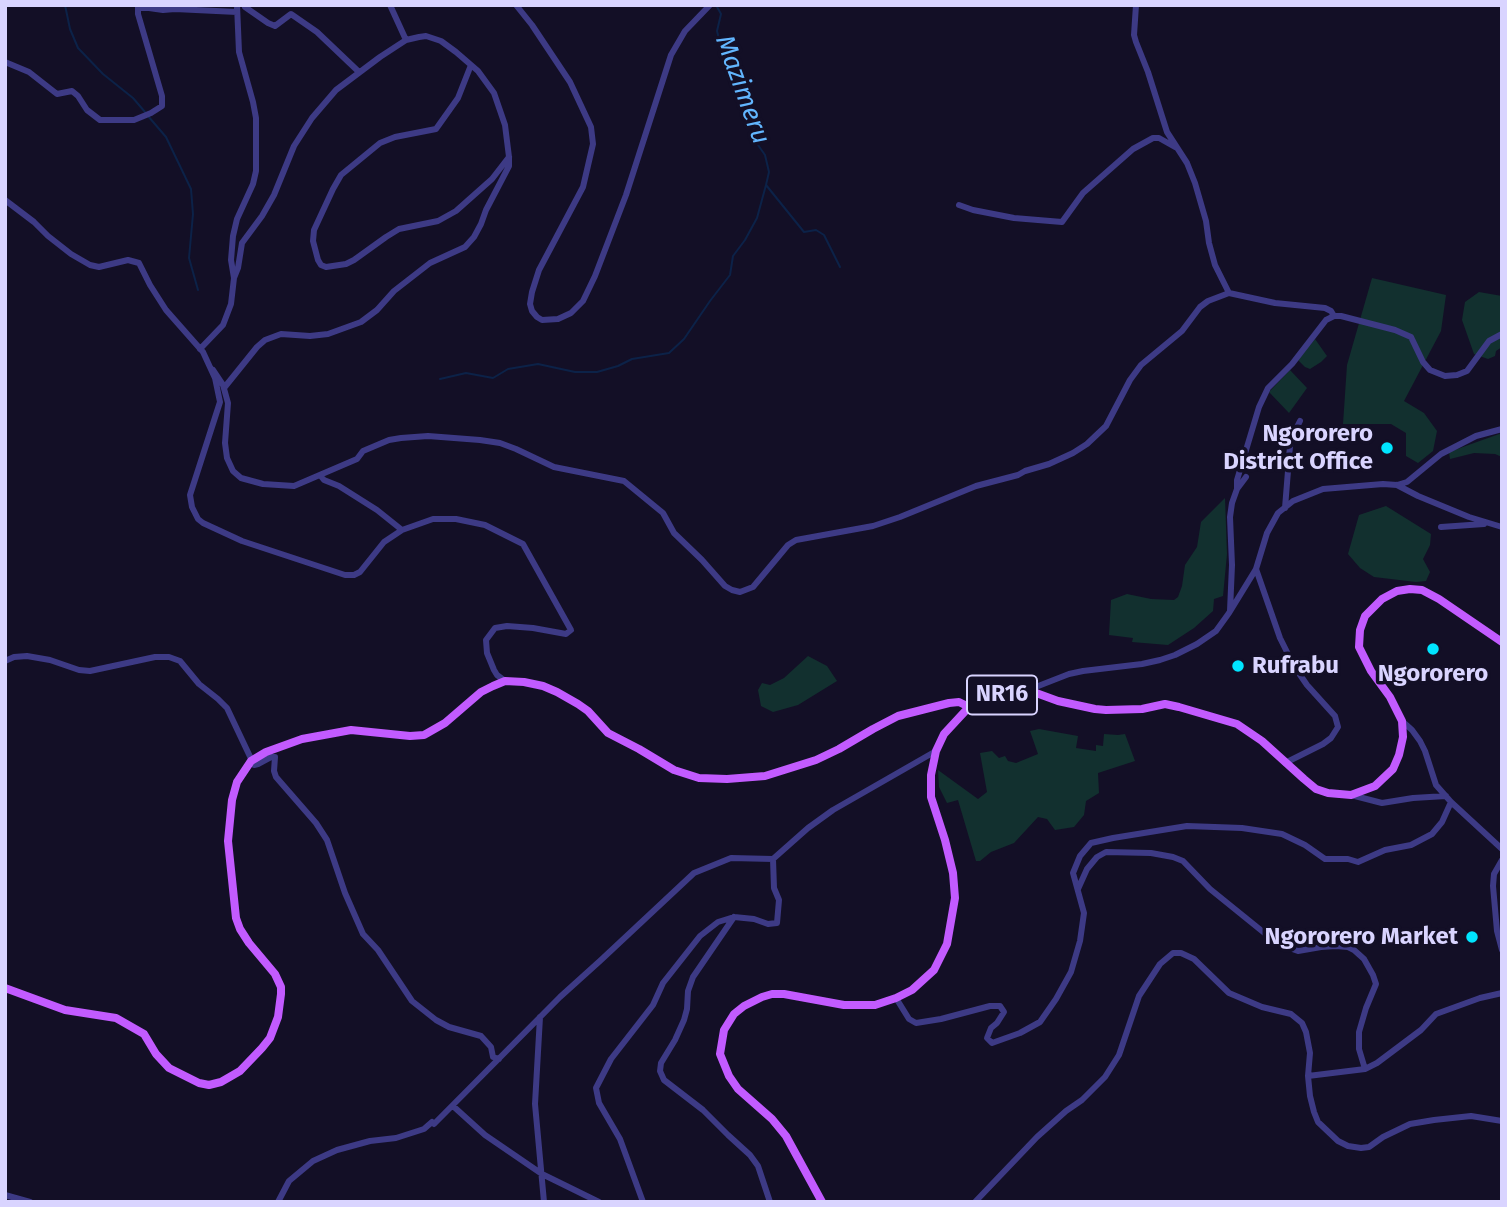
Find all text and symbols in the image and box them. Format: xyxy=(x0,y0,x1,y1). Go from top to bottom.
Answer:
water label: Mazimeru xyxy=(708,31,776,149)
place label: Ngororero District Office xyxy=(1223,420,1373,476)
marker: Ngororero District Office xyxy=(1379,440,1395,456)
marker: Ngororero xyxy=(1425,641,1441,657)
place label: Rufrabu xyxy=(1252,652,1339,680)
marker: Rufrabu xyxy=(1230,658,1246,674)
place label: Ngororero xyxy=(1378,660,1488,688)
road number: NR16 xyxy=(967,676,1037,715)
place label: Ngororero Market xyxy=(1265,923,1458,951)
marker: Ngororero Market xyxy=(1464,929,1480,945)

